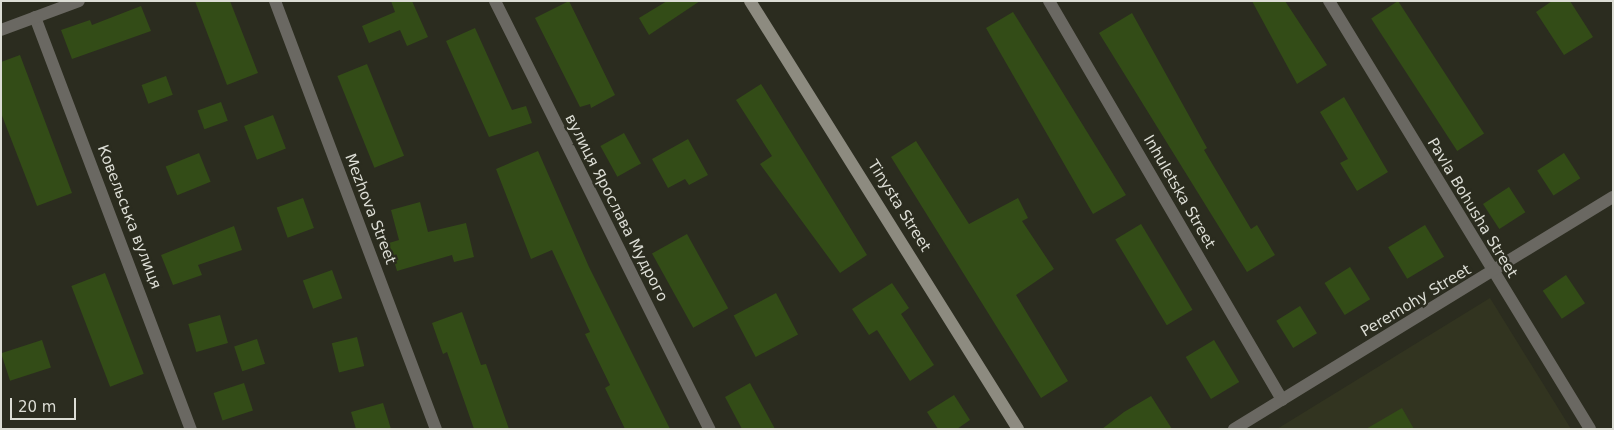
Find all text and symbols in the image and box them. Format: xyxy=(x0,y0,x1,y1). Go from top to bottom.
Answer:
street label: вулиця Ярослава Мудрого xyxy=(561,111,671,305)
street label: Inhuletska Street xyxy=(1139,132,1219,252)
street label: Pavla Bohusha Street xyxy=(1423,135,1521,281)
street label: Ковельська вулиця xyxy=(93,142,165,292)
street label: Mezhova Street xyxy=(341,151,399,267)
street label: Tinysta Street xyxy=(864,157,934,255)
street label: Peremohy Street xyxy=(1358,261,1474,341)
scale bar xyxy=(12,388,79,420)
text: 20 m xyxy=(18,398,56,416)

